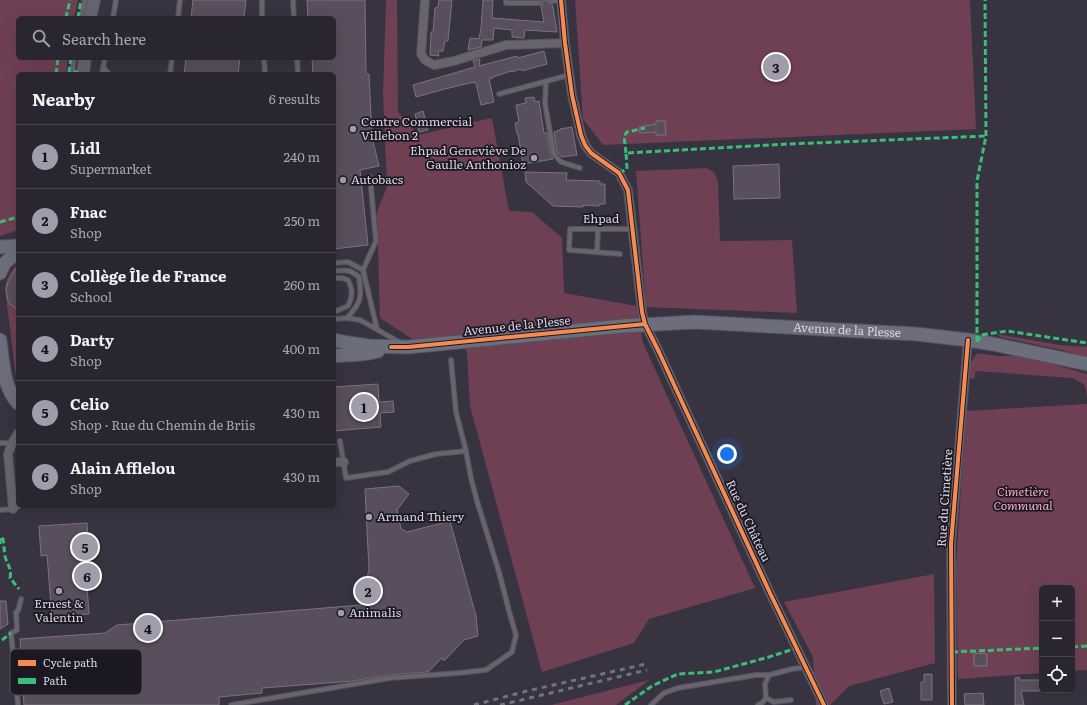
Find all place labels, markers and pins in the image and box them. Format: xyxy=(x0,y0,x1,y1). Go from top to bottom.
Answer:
pin: 3 xyxy=(763,52,789,82)
place label: Centre Commercial Villebon 2 xyxy=(361,112,472,144)
marker: Centre Commercial Villebon 2 xyxy=(348,124,358,134)
place label: Ehpad Geneviève De Gaulle Anthonioz xyxy=(410,141,526,173)
marker: Ehpad Geneviève De Gaulle Anthonioz xyxy=(529,153,539,163)
place label: Autobacs xyxy=(351,170,404,188)
marker: Autobacs xyxy=(338,175,348,185)
pin: 1 xyxy=(351,392,377,422)
place label: Armand Thiery xyxy=(377,507,464,525)
marker: Armand Thiery xyxy=(364,512,374,522)
pin: 5 xyxy=(72,532,98,562)
pin: 6 xyxy=(74,561,100,591)
pin: 2 xyxy=(355,576,381,606)
marker: Ernest & Valentin xyxy=(54,586,64,596)
place label: Ernest & Valentin xyxy=(34,594,84,626)
place label: Animalis xyxy=(349,603,402,621)
marker: Animalis xyxy=(336,608,346,618)
pin: 4 xyxy=(135,613,161,643)

